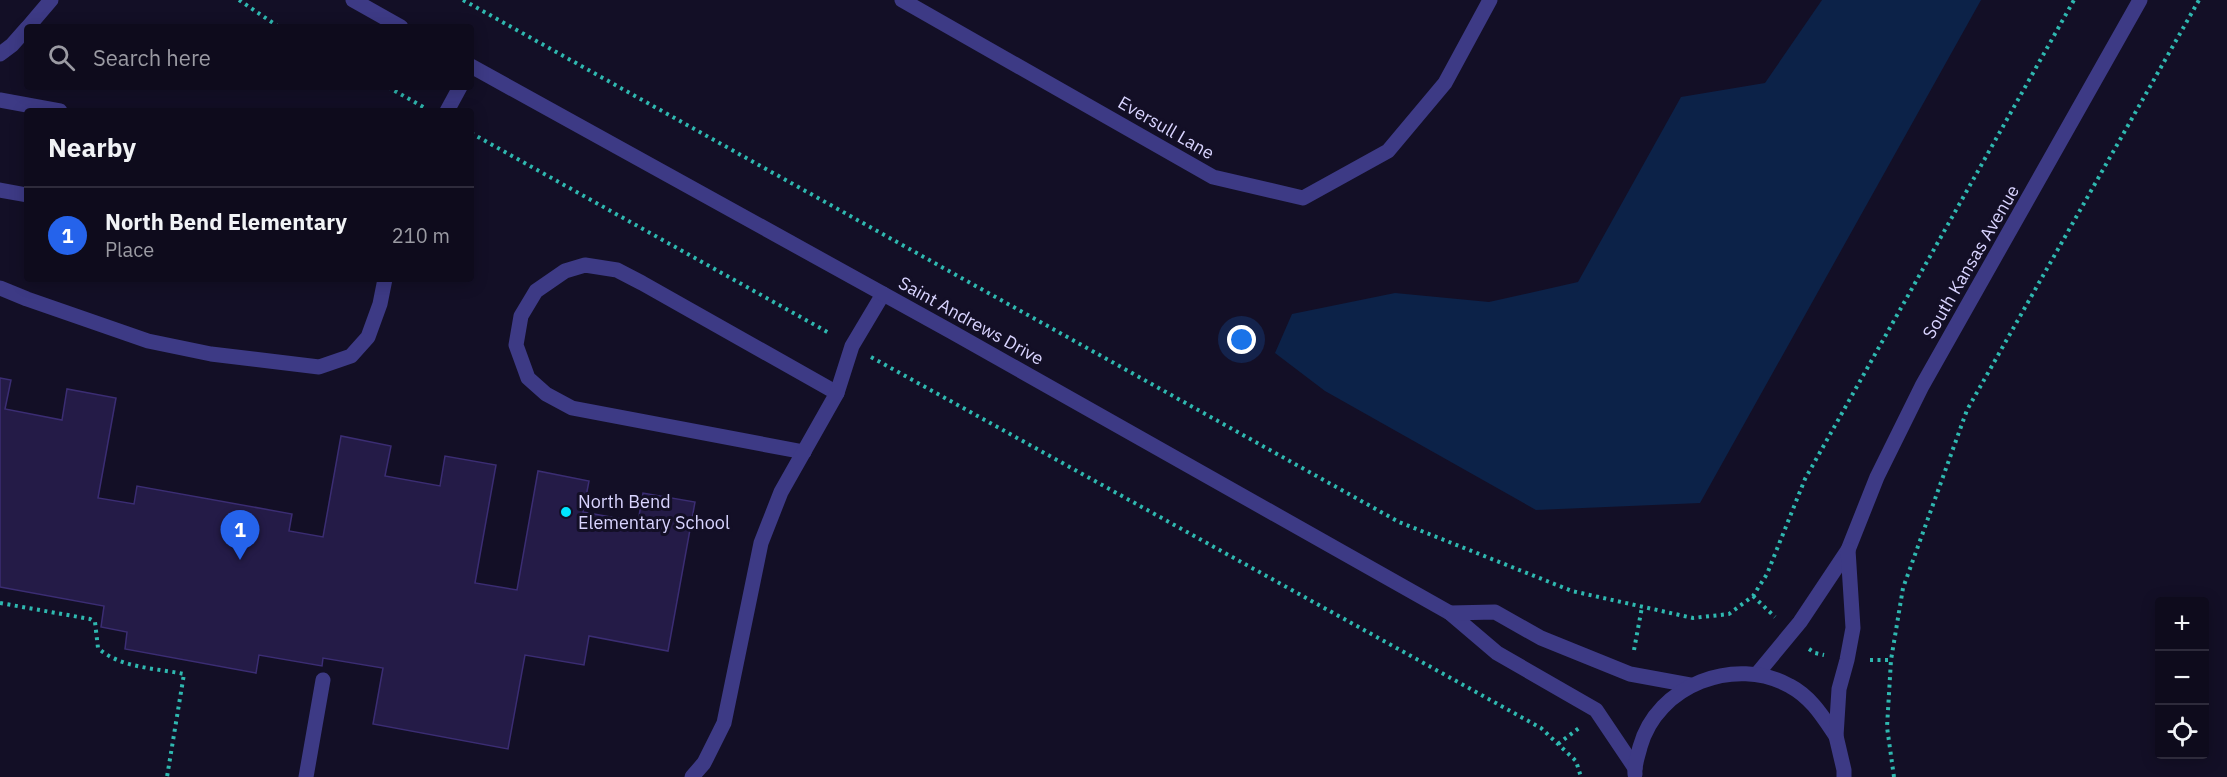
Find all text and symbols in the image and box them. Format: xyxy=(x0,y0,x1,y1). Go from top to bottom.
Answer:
search box xyxy=(24,24,474,90)
icon: search xyxy=(45,41,78,74)
text: Search here xyxy=(93,43,211,72)
street label: Eversull Lane xyxy=(1114,91,1219,164)
text: Nearby xyxy=(48,130,136,164)
street label: South Kansas Avenue xyxy=(1917,181,2024,343)
text: North Bend Elementary xyxy=(105,207,347,236)
text: 1 xyxy=(62,222,74,249)
text: 210 m xyxy=(392,222,450,249)
text: Place xyxy=(105,236,154,263)
street label: Saint Andrews Drive xyxy=(895,271,1048,370)
your location xyxy=(1227,325,1256,354)
place label: North Bend Elementary School xyxy=(578,490,730,534)
marker: North Bend Elementary School xyxy=(559,505,573,519)
pin: 1 xyxy=(220,510,260,560)
map controls xyxy=(2155,597,2209,759)
button: + xyxy=(2155,597,2209,651)
button: − xyxy=(2155,651,2209,705)
button: locate xyxy=(2155,705,2209,759)

